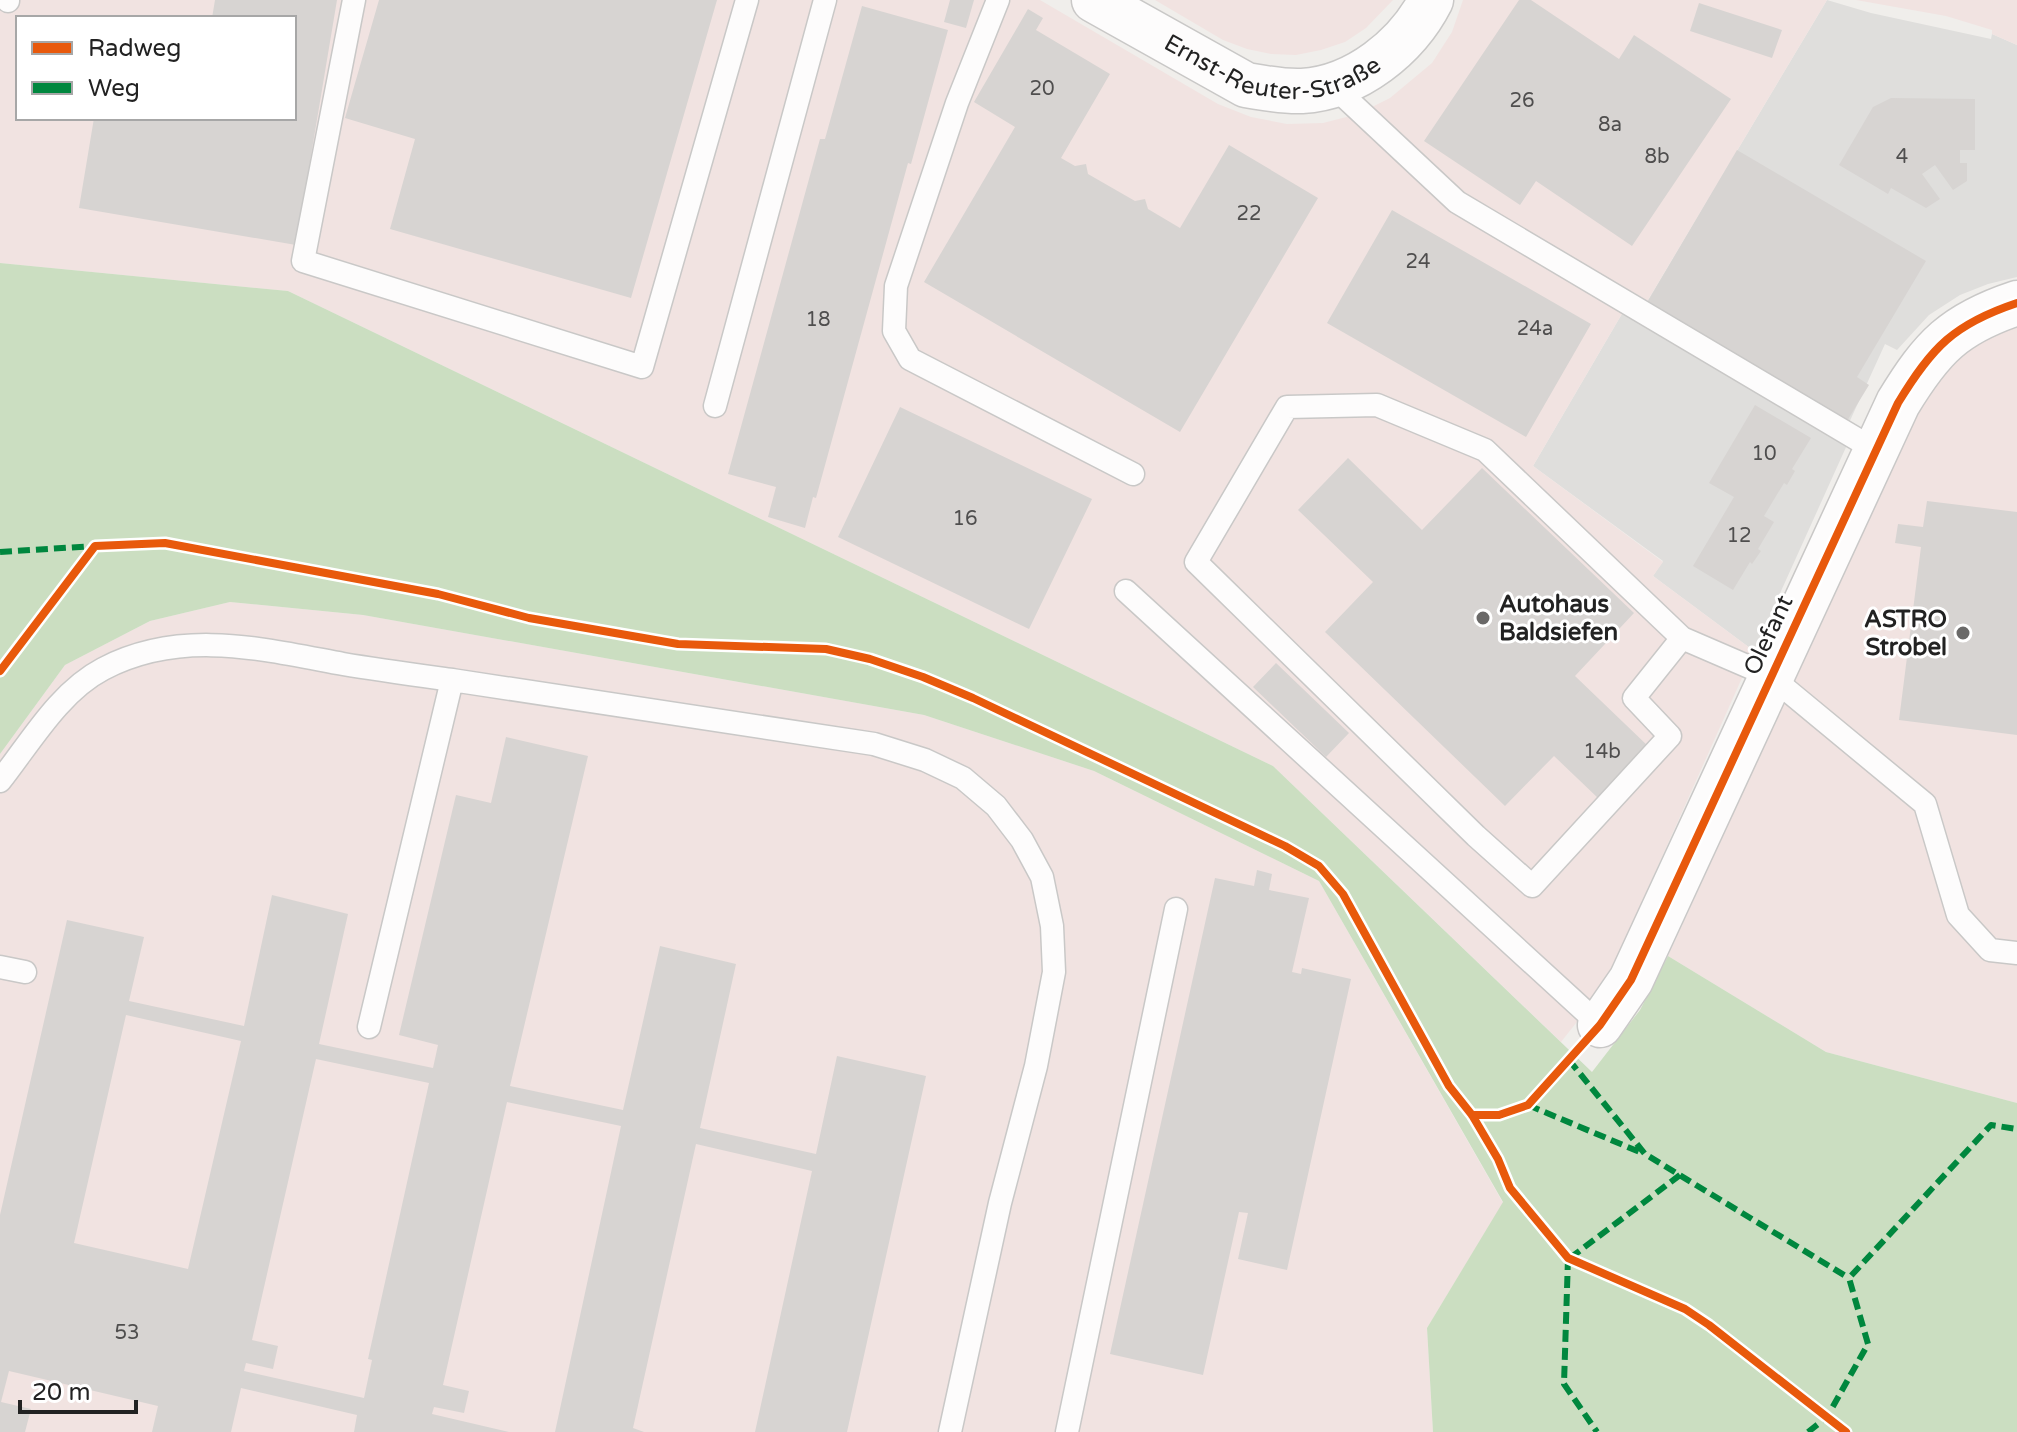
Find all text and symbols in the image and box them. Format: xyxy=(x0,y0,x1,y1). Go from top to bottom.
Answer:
legend xyxy=(16,16,296,120)
street label: Ernst-Reuter-Straße xyxy=(1159,28,1386,106)
text: Radweg xyxy=(88,34,181,63)
text: Weg xyxy=(88,74,140,103)
house number: 20 xyxy=(1029,77,1055,101)
house number: 26 xyxy=(1509,89,1535,113)
house number: 8a xyxy=(1598,113,1622,137)
house number: 8b xyxy=(1644,145,1670,169)
house number: 4 xyxy=(1896,145,1908,169)
house number: 22 xyxy=(1236,202,1262,226)
house number: 24 xyxy=(1405,250,1431,274)
house number: 18 xyxy=(805,308,831,332)
house number: 24a xyxy=(1517,317,1553,341)
house number: 10 xyxy=(1751,442,1777,466)
house number: 16 xyxy=(952,507,978,531)
house number: 12 xyxy=(1726,524,1752,548)
place label: Autohaus Baldsiefen xyxy=(1499,590,1618,647)
street label: Olefant xyxy=(1737,591,1799,680)
place label: ASTRO Strobel xyxy=(1864,605,1947,662)
marker: Autohaus Baldsiefen xyxy=(1474,609,1492,627)
marker: ASTRO Strobel xyxy=(1954,624,1972,642)
house number: 14b xyxy=(1583,740,1621,764)
house number: 53 xyxy=(114,1321,140,1345)
scale bar xyxy=(20,1364,136,1414)
text: 20 m xyxy=(32,1378,90,1407)

